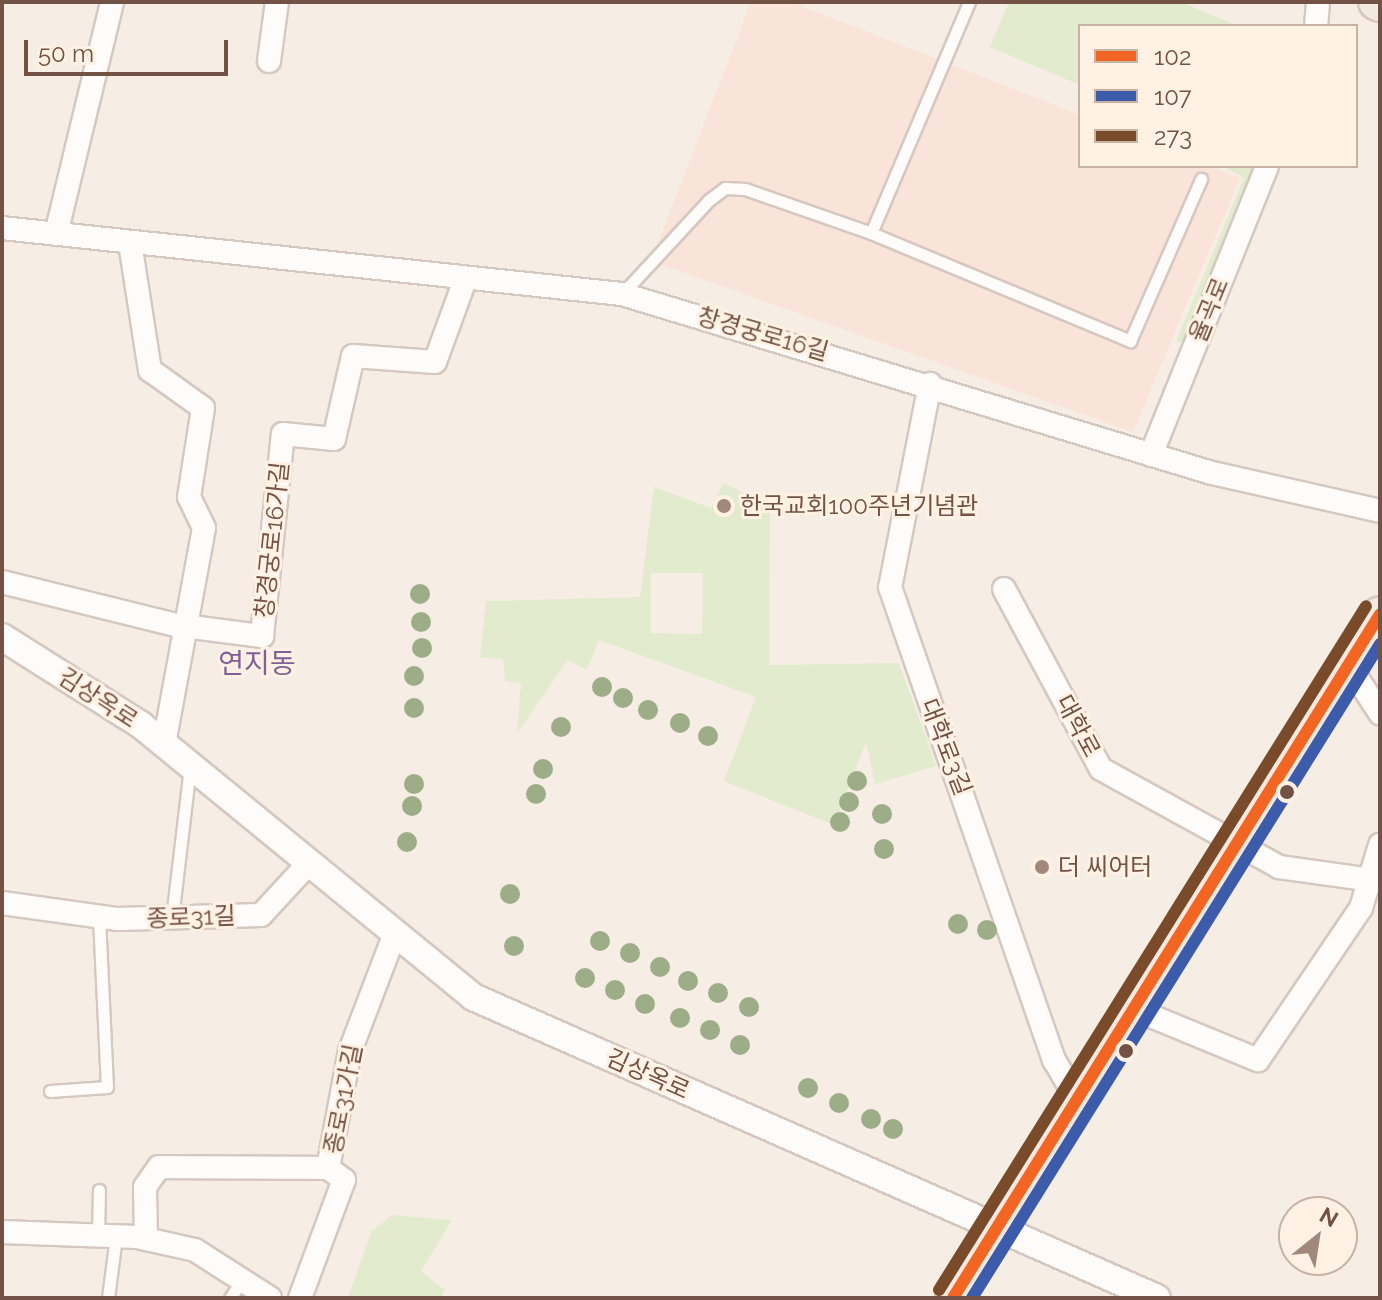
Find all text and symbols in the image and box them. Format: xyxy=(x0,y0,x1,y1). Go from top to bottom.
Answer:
scale bar xyxy=(28,24,232,74)
legend xyxy=(1078,24,1358,168)
text: 50 m xyxy=(38,39,94,68)
text: 102 xyxy=(1154,42,1191,71)
text: 107 xyxy=(1154,82,1192,111)
text: 273 xyxy=(1154,122,1192,151)
street label: 율곡로 xyxy=(1183,274,1235,346)
street label: 창경궁로16길 xyxy=(694,302,832,366)
street label: 창경궁로16가길 xyxy=(249,460,295,620)
place label: 한국교회100주년기념관 xyxy=(740,492,978,520)
marker: 한국교회100주년기념관 xyxy=(715,497,733,515)
district label: 연지동 xyxy=(218,647,296,681)
street label: 김상옥로 xyxy=(53,662,143,734)
street label: 대학로 xyxy=(1050,690,1106,762)
street label: 대학로3길 xyxy=(914,695,978,799)
unlabelled marker xyxy=(1279,784,1295,800)
place label: 더 씨어터 xyxy=(1058,853,1152,881)
marker: 더 씨어터 xyxy=(1033,858,1051,876)
street label: 종로31길 xyxy=(146,901,236,933)
street label: 종로31가길 xyxy=(318,1042,368,1156)
street label: 김상옥로 xyxy=(602,1043,694,1105)
unlabelled marker xyxy=(1118,1043,1134,1059)
north arrow xyxy=(1278,1196,1358,1276)
text: N xyxy=(1315,1201,1343,1232)

